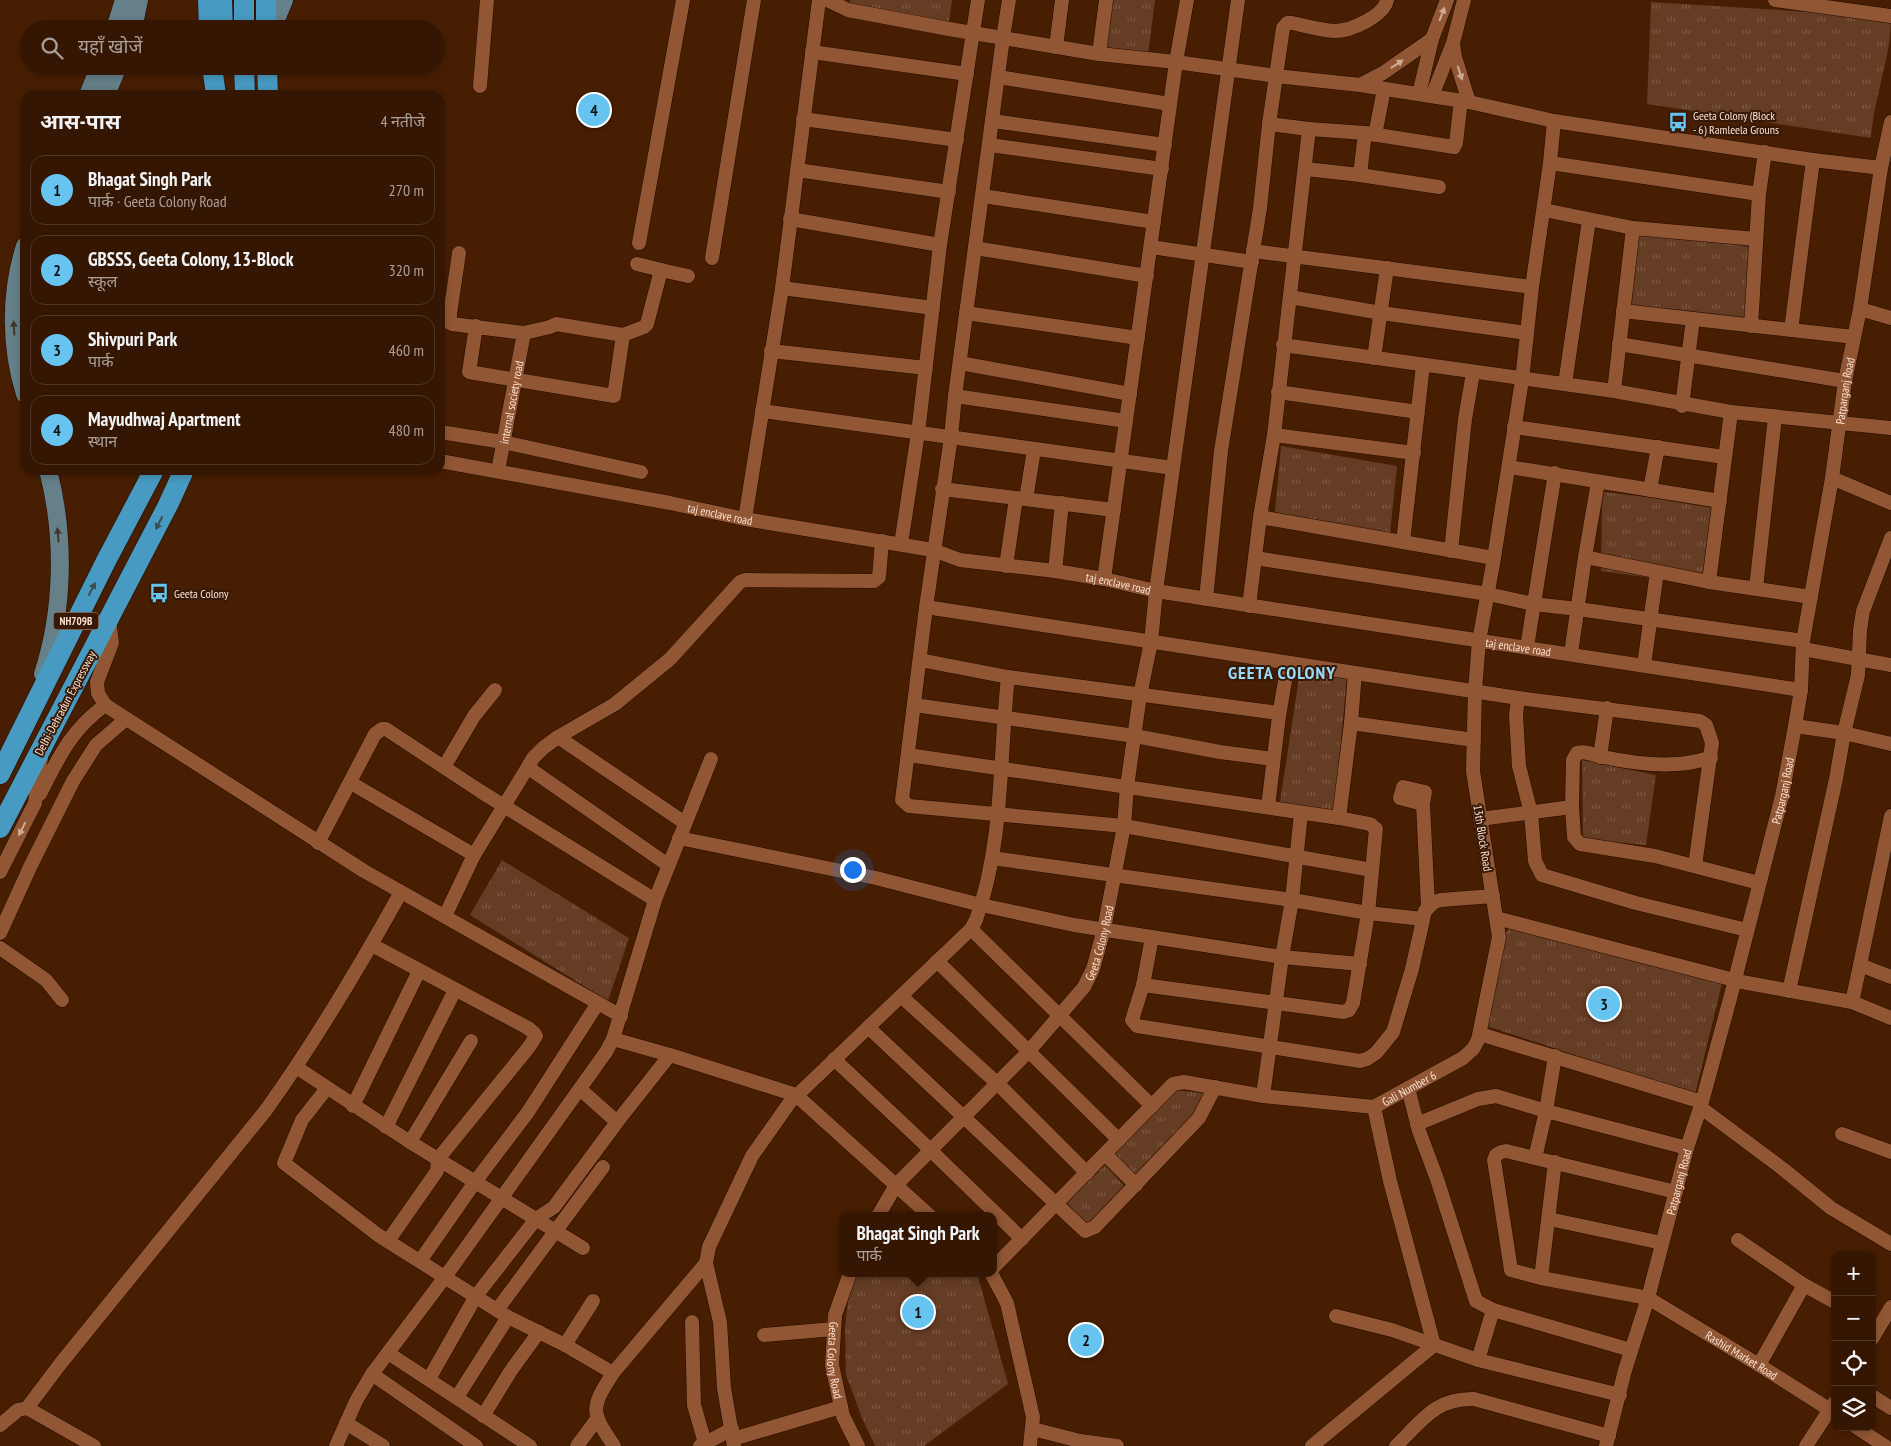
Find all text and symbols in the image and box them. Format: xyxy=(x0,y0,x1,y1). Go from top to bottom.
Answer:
one-way arrow xyxy=(1438,6,1446,21)
search box xyxy=(20,20,445,75)
icon: search xyxy=(38,34,66,62)
text: यहाँ खोजें xyxy=(78,34,143,58)
one-way arrow xyxy=(1390,59,1404,69)
one-way arrow xyxy=(1457,65,1464,80)
pin: 4 xyxy=(578,91,610,129)
text: आस-पास xyxy=(40,108,120,135)
place label: Geeta Colony (Block - 6) Ramleela Grouns xyxy=(1693,108,1779,137)
text: 4 नतीजे xyxy=(380,111,425,131)
bus stop icon: Geeta Colony (Block - 6) Ramleela Grouns xyxy=(1667,111,1689,133)
text: Bhagat Singh Park xyxy=(88,167,211,191)
text: 1 xyxy=(53,180,61,200)
text: 270 m xyxy=(389,180,424,200)
text: पार्क · Geeta Colony Road xyxy=(88,191,227,211)
text: GBSSS, Geeta Colony, 13-Block xyxy=(88,247,294,271)
text: 2 xyxy=(53,260,61,280)
text: 320 m xyxy=(389,260,424,280)
text: स्कूल xyxy=(88,271,117,291)
one-way arrow xyxy=(10,320,18,336)
text: Shivpuri Park xyxy=(88,327,177,351)
text: 3 xyxy=(53,340,61,360)
text: 460 m xyxy=(389,340,424,360)
text: पार्क xyxy=(88,351,114,371)
street label: Patparganj Road xyxy=(1832,356,1857,425)
street label: internal society road xyxy=(496,359,526,445)
text: Mayudhwaj Apartment xyxy=(88,407,240,431)
text: 4 xyxy=(53,420,61,440)
text: 480 m xyxy=(389,420,424,440)
text: स्थान xyxy=(88,431,117,451)
street label: taj enclave road xyxy=(686,499,754,528)
one-way arrow xyxy=(155,516,163,530)
one-way arrow xyxy=(54,527,62,543)
street label: taj enclave road xyxy=(1085,569,1152,597)
one-way arrow xyxy=(88,582,96,596)
bus stop icon: Geeta Colony xyxy=(148,582,170,604)
place label: Geeta Colony xyxy=(174,586,229,601)
road number: NH709B xyxy=(54,612,98,630)
street label: taj enclave road xyxy=(1485,634,1552,659)
street label: Delhi-Dehradun Expressway xyxy=(31,648,99,758)
district label: GEETA COLONY xyxy=(1228,661,1336,684)
street label: Patparganj Road xyxy=(1768,756,1797,825)
street label: 13th Block Road xyxy=(1470,804,1496,872)
one-way arrow xyxy=(18,822,26,836)
your location xyxy=(840,857,866,883)
street label: Geeta Colony Road xyxy=(1081,904,1116,983)
pin: 3 xyxy=(1588,985,1620,1023)
street label: Gali Number 6 xyxy=(1379,1067,1438,1109)
street label: Patparganj Road xyxy=(1662,1147,1694,1216)
popup xyxy=(839,1212,997,1277)
text: Bhagat Singh Park xyxy=(856,1221,980,1245)
text: पार्क xyxy=(856,1245,882,1265)
map controls xyxy=(1831,1251,1876,1431)
button: + xyxy=(1831,1251,1876,1296)
pin: 1 xyxy=(902,1293,934,1331)
button: − xyxy=(1831,1296,1876,1341)
street label: Geeta Colony Road xyxy=(824,1321,846,1400)
pin: 2 xyxy=(1070,1321,1102,1359)
street label: Rashid Market Road xyxy=(1703,1327,1781,1383)
button: locate xyxy=(1831,1341,1876,1386)
button: layers xyxy=(1831,1386,1876,1431)

